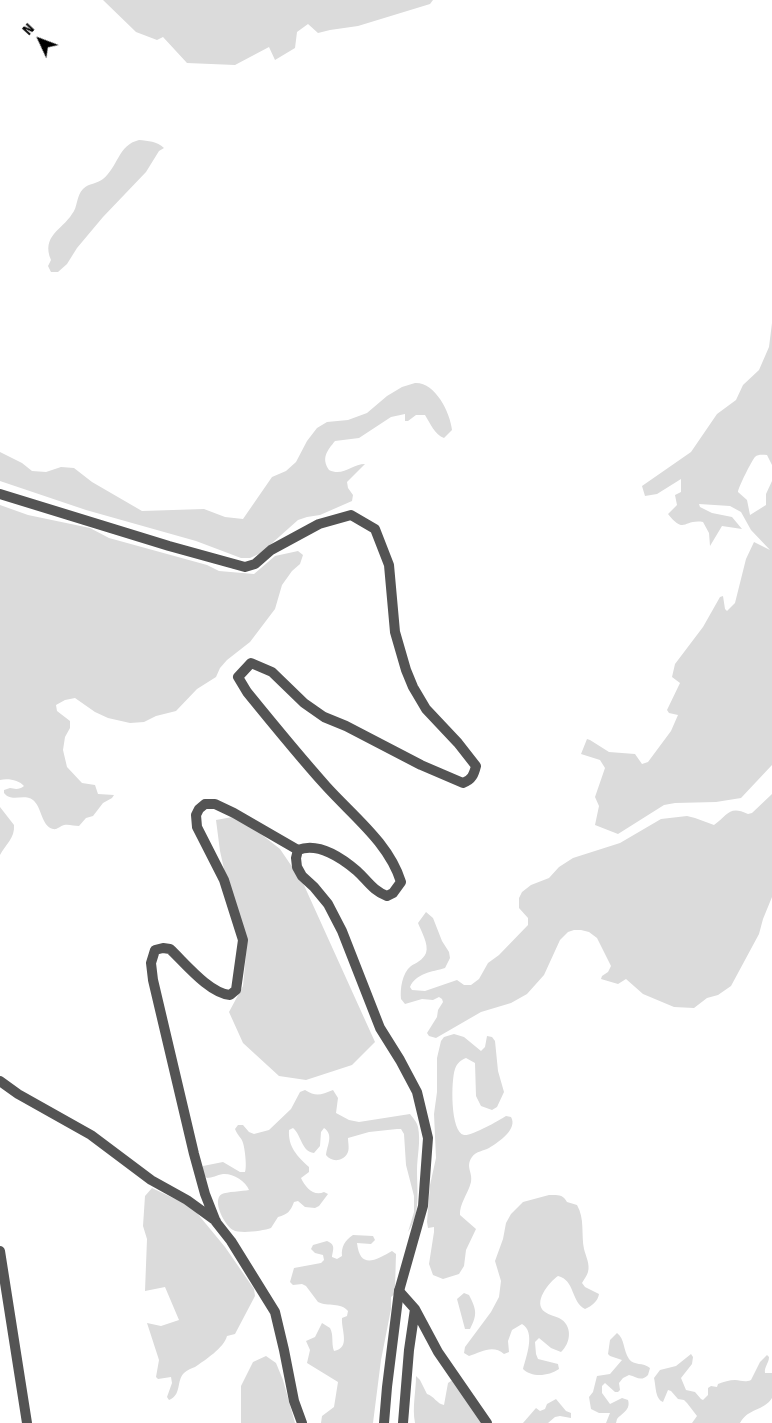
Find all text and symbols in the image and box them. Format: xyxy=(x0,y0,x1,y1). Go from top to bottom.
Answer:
north arrow xyxy=(15,15,65,65)
text: N xyxy=(19,20,38,39)

